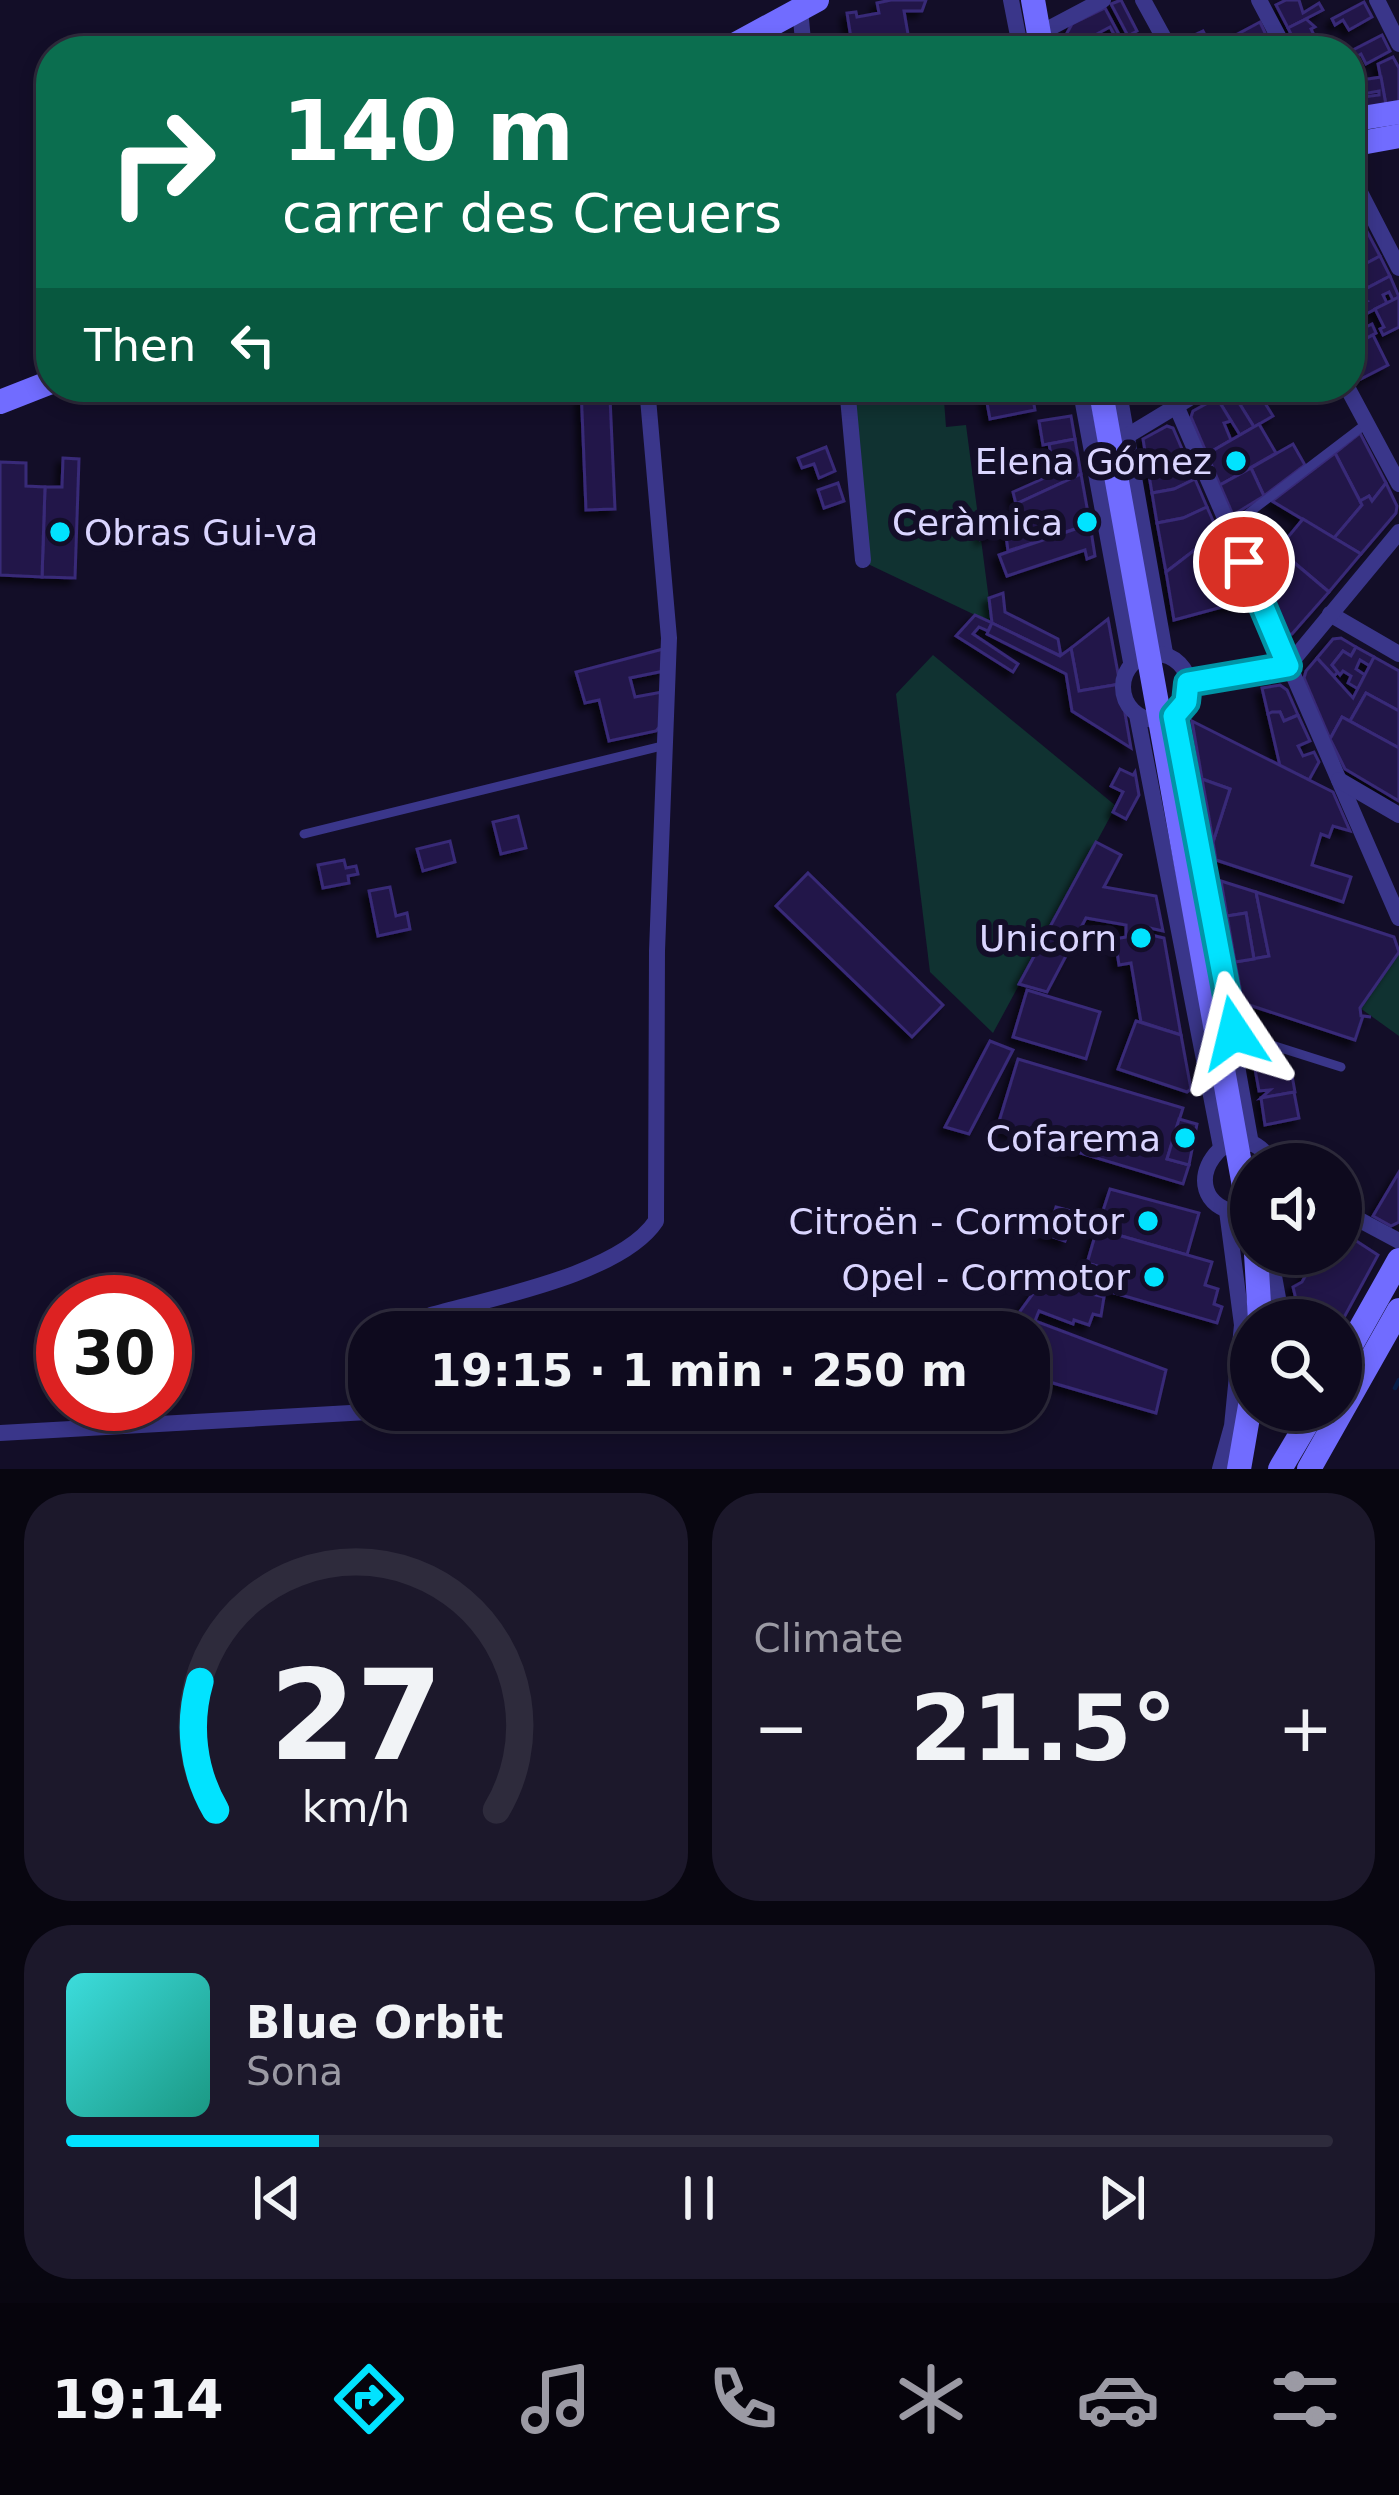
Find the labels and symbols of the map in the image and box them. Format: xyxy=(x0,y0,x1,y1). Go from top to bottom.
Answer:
place label: Elena Gómez xyxy=(975,441,1212,482)
marker: Elena Gómez xyxy=(1223,448,1249,474)
place label: Ceràmica xyxy=(892,502,1063,543)
marker: Ceràmica xyxy=(1074,509,1100,535)
pin xyxy=(1193,511,1295,613)
place label: Obras Gui-va xyxy=(84,512,318,553)
marker: Obras Gui-va xyxy=(47,519,73,545)
place label: Unicorn xyxy=(979,918,1117,959)
marker: Unicorn xyxy=(1128,925,1154,951)
position arrow xyxy=(1171,970,1297,1096)
place label: Cofarema xyxy=(986,1118,1161,1159)
marker: Cofarema xyxy=(1172,1125,1198,1151)
place label: Citroën - Cormotor xyxy=(789,1201,1124,1242)
marker: Citroën - Cormotor xyxy=(1135,1208,1161,1234)
place label: Opel - Cormotor xyxy=(841,1257,1130,1298)
marker: Opel - Cormotor xyxy=(1141,1264,1167,1290)
speed limit sign: 30 xyxy=(36,1275,192,1431)

